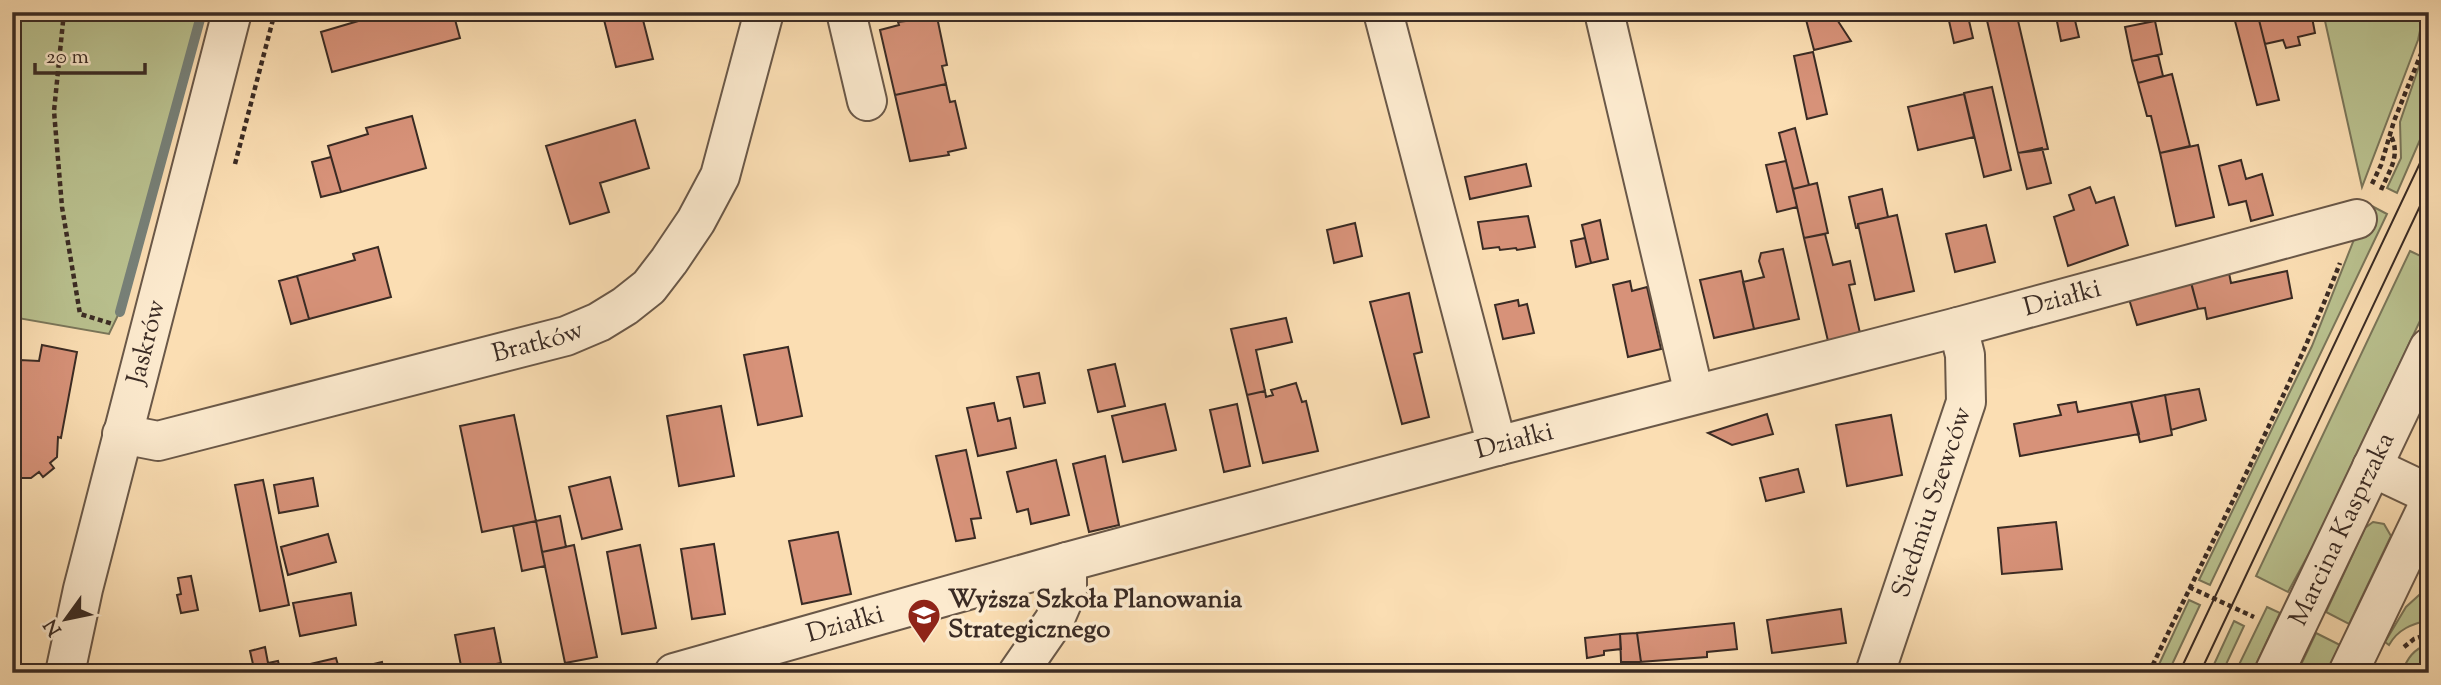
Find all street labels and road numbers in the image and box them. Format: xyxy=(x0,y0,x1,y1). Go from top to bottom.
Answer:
street label: Działki xyxy=(2019,271,2105,327)
street label: Jaskrów xyxy=(118,296,175,390)
street label: Bratków xyxy=(488,312,590,373)
street label: Siedmiu Szewców xyxy=(1883,402,1982,603)
street label: Działki xyxy=(1472,414,1557,469)
street label: Marcina Kasprzaka xyxy=(2280,426,2404,633)
street label: Działki xyxy=(802,596,888,653)

